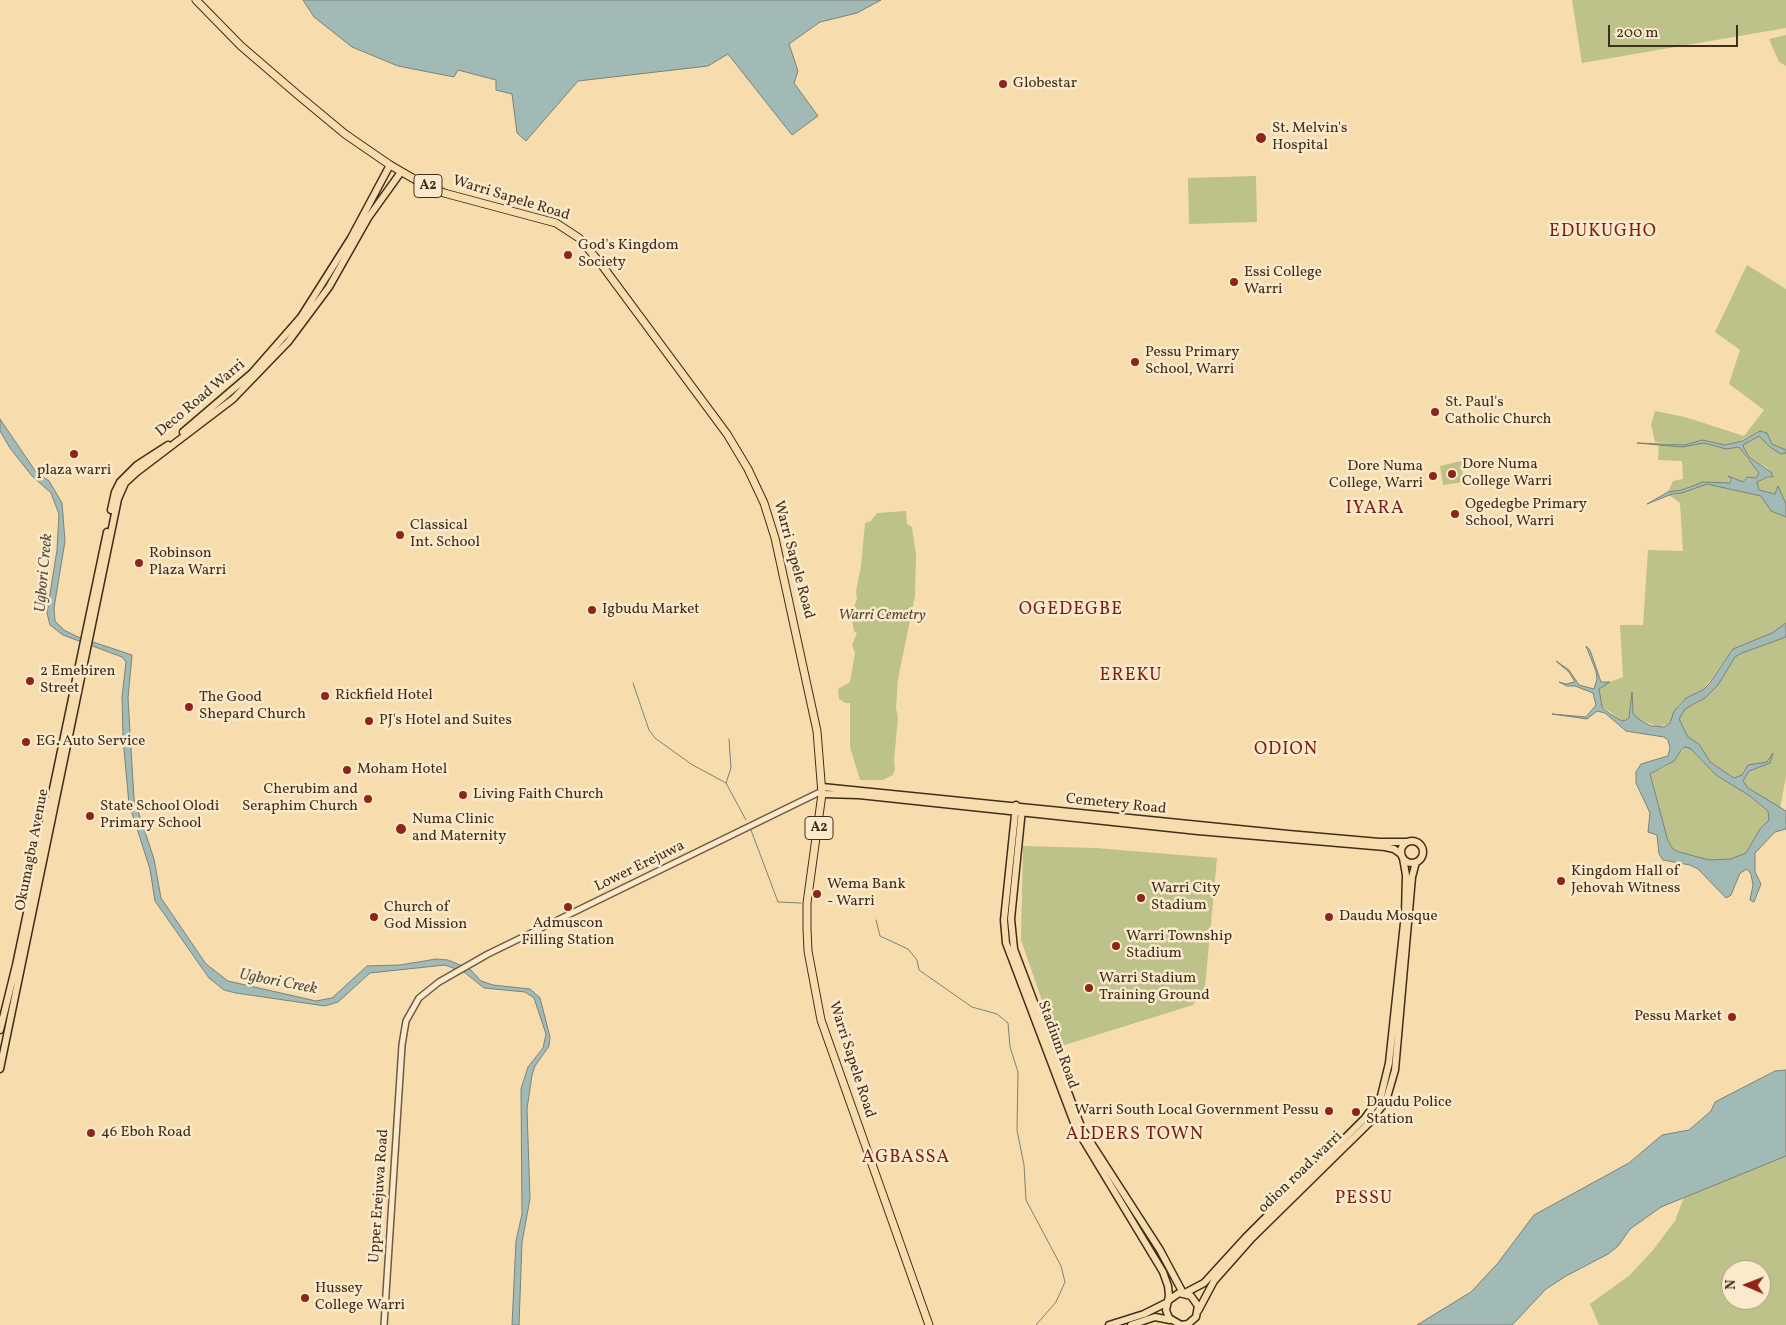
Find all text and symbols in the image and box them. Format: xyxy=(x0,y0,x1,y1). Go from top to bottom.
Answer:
scale bar xyxy=(1611,15,1741,47)
text: 200 m xyxy=(1616,23,1659,44)
place label: Globestar xyxy=(1013,75,1077,93)
marker: Globestar xyxy=(997,78,1009,90)
place label: St. Melvin's Hospital xyxy=(1272,120,1347,155)
marker: St. Melvin's Hospital xyxy=(1254,131,1268,145)
street label: Warri Sapele Road xyxy=(450,173,572,225)
road number: A2 xyxy=(414,175,442,198)
district label: EDUKUGHO xyxy=(1548,222,1658,244)
place label: God's Kingdom Society xyxy=(578,237,679,272)
marker: God's Kingdom Society xyxy=(562,249,574,261)
place label: Essi College Warri xyxy=(1244,264,1322,299)
marker: Essi College Warri xyxy=(1228,276,1240,288)
place label: Pessu Primary School, Warri xyxy=(1145,344,1239,379)
street label: Deco Road Warri xyxy=(153,356,249,442)
marker: Pessu Primary School, Warri xyxy=(1129,356,1141,368)
place label: St. Paul's Catholic Church xyxy=(1445,394,1552,429)
marker: St. Paul's Catholic Church xyxy=(1429,406,1441,418)
marker: plaza warri xyxy=(68,448,80,460)
place label: Dore Numa College Warri xyxy=(1462,456,1552,491)
place label: Dore Numa College, Warri xyxy=(1329,458,1423,493)
place label: plaza warri xyxy=(37,462,111,480)
marker: Dore Numa College Warri xyxy=(1446,468,1458,480)
marker: Dore Numa College, Warri xyxy=(1427,470,1439,482)
place label: Ogedegbe Primary School, Warri xyxy=(1465,496,1587,531)
street label: Warri Sapele Road xyxy=(769,499,817,621)
district label: IYARA xyxy=(1345,499,1405,521)
marker: Ogedegbe Primary School, Warri xyxy=(1449,508,1461,520)
place label: Classical Int. School xyxy=(410,517,480,552)
marker: Classical Int. School xyxy=(394,529,406,541)
water label: Ugbori Creek xyxy=(32,533,58,613)
place label: Robinson Plaza Warri xyxy=(149,545,226,580)
marker: Robinson Plaza Warri xyxy=(133,557,145,569)
district label: OGEDEGBE xyxy=(1018,600,1124,622)
place label: Igbudu Market xyxy=(602,601,700,619)
marker: Igbudu Market xyxy=(586,604,598,616)
park label: Warri Cemetry xyxy=(838,607,926,625)
place label: 2 Emebiren Street xyxy=(40,663,116,698)
district label: EREKU xyxy=(1099,666,1163,688)
marker: 2 Emebiren Street xyxy=(24,675,36,687)
place label: Rickfield Hotel xyxy=(335,687,433,705)
place label: The Good Shepard Church xyxy=(199,689,306,724)
marker: Rickfield Hotel xyxy=(319,690,331,702)
marker: The Good Shepard Church xyxy=(183,701,195,713)
place label: PJ's Hotel and Suites xyxy=(379,712,512,730)
marker: PJ's Hotel and Suites xyxy=(363,715,375,727)
place label: EG. Auto Service xyxy=(36,733,145,751)
marker: EG. Auto Service xyxy=(20,736,32,748)
district label: ODION xyxy=(1253,740,1319,762)
place label: Moham Hotel xyxy=(357,761,447,779)
marker: Moham Hotel xyxy=(341,764,353,776)
place label: Cherubim and Seraphim Church xyxy=(242,781,358,816)
place label: Living Faith Church xyxy=(473,786,604,804)
street label: Okumagba Avenue xyxy=(12,788,54,912)
marker: Living Faith Church xyxy=(457,789,469,801)
street label: Cemetery Road xyxy=(1065,791,1167,819)
marker: Cherubim and Seraphim Church xyxy=(362,793,374,805)
place label: State School Olodi Primary School xyxy=(100,798,219,833)
marker: State School Olodi Primary School xyxy=(84,810,96,822)
place label: Numa Clinic and Maternity xyxy=(412,811,506,846)
road number: A2 xyxy=(805,816,833,840)
marker: Numa Clinic and Maternity xyxy=(394,822,408,836)
street label: Lower Erejuwa xyxy=(592,837,688,897)
place label: Kingdom Hall of Jehovah Witness xyxy=(1571,863,1680,898)
marker: Kingdom Hall of Jehovah Witness xyxy=(1555,875,1567,887)
place label: Wema Bank - Warri xyxy=(827,876,906,911)
place label: Warri City Stadium xyxy=(1151,880,1220,915)
marker: Wema Bank - Warri xyxy=(811,888,823,900)
marker: Warri City Stadium xyxy=(1135,892,1147,904)
place label: Church of God Mission xyxy=(384,899,467,934)
marker: Admuscon Filling Station xyxy=(562,901,574,913)
place label: Daudu Mosque xyxy=(1339,908,1438,926)
marker: Church of God Mission xyxy=(368,911,380,923)
marker: Daudu Mosque xyxy=(1323,911,1335,923)
place label: Admuscon Filling Station xyxy=(521,915,615,950)
place label: Warri Township Stadium xyxy=(1126,928,1232,963)
marker: Warri Township Stadium xyxy=(1110,940,1122,952)
water label: Ugbori Creek xyxy=(237,966,319,1000)
place label: Warri Stadium Training Ground xyxy=(1099,970,1210,1005)
marker: Warri Stadium Training Ground xyxy=(1083,982,1095,994)
street label: Stadium Road xyxy=(1033,998,1081,1092)
street label: Warri Sapele Road xyxy=(824,999,878,1121)
place label: Pessu Market xyxy=(1634,1008,1722,1026)
marker: Pessu Market xyxy=(1726,1011,1738,1023)
place label: Daudu Police Station xyxy=(1366,1094,1452,1129)
place label: Warri South Local Government Pessu xyxy=(1074,1102,1319,1120)
marker: Warri South Local Government Pessu xyxy=(1323,1105,1335,1117)
marker: Daudu Police Station xyxy=(1350,1106,1362,1118)
place label: 46 Eboh Road xyxy=(101,1124,191,1142)
district label: ALDERS TOWN xyxy=(1064,1125,1206,1147)
marker: 46 Eboh Road xyxy=(85,1127,97,1139)
street label: Upper Erejuwa Road xyxy=(366,1128,394,1264)
street label: odion road warri xyxy=(1255,1128,1347,1218)
district label: AGBASSA xyxy=(861,1148,951,1170)
district label: PESSU xyxy=(1334,1189,1394,1211)
north arrow xyxy=(1721,1260,1771,1310)
place label: Hussey College Warri xyxy=(315,1280,405,1315)
text: N xyxy=(1722,1280,1741,1290)
marker: Hussey College Warri xyxy=(299,1292,311,1304)

